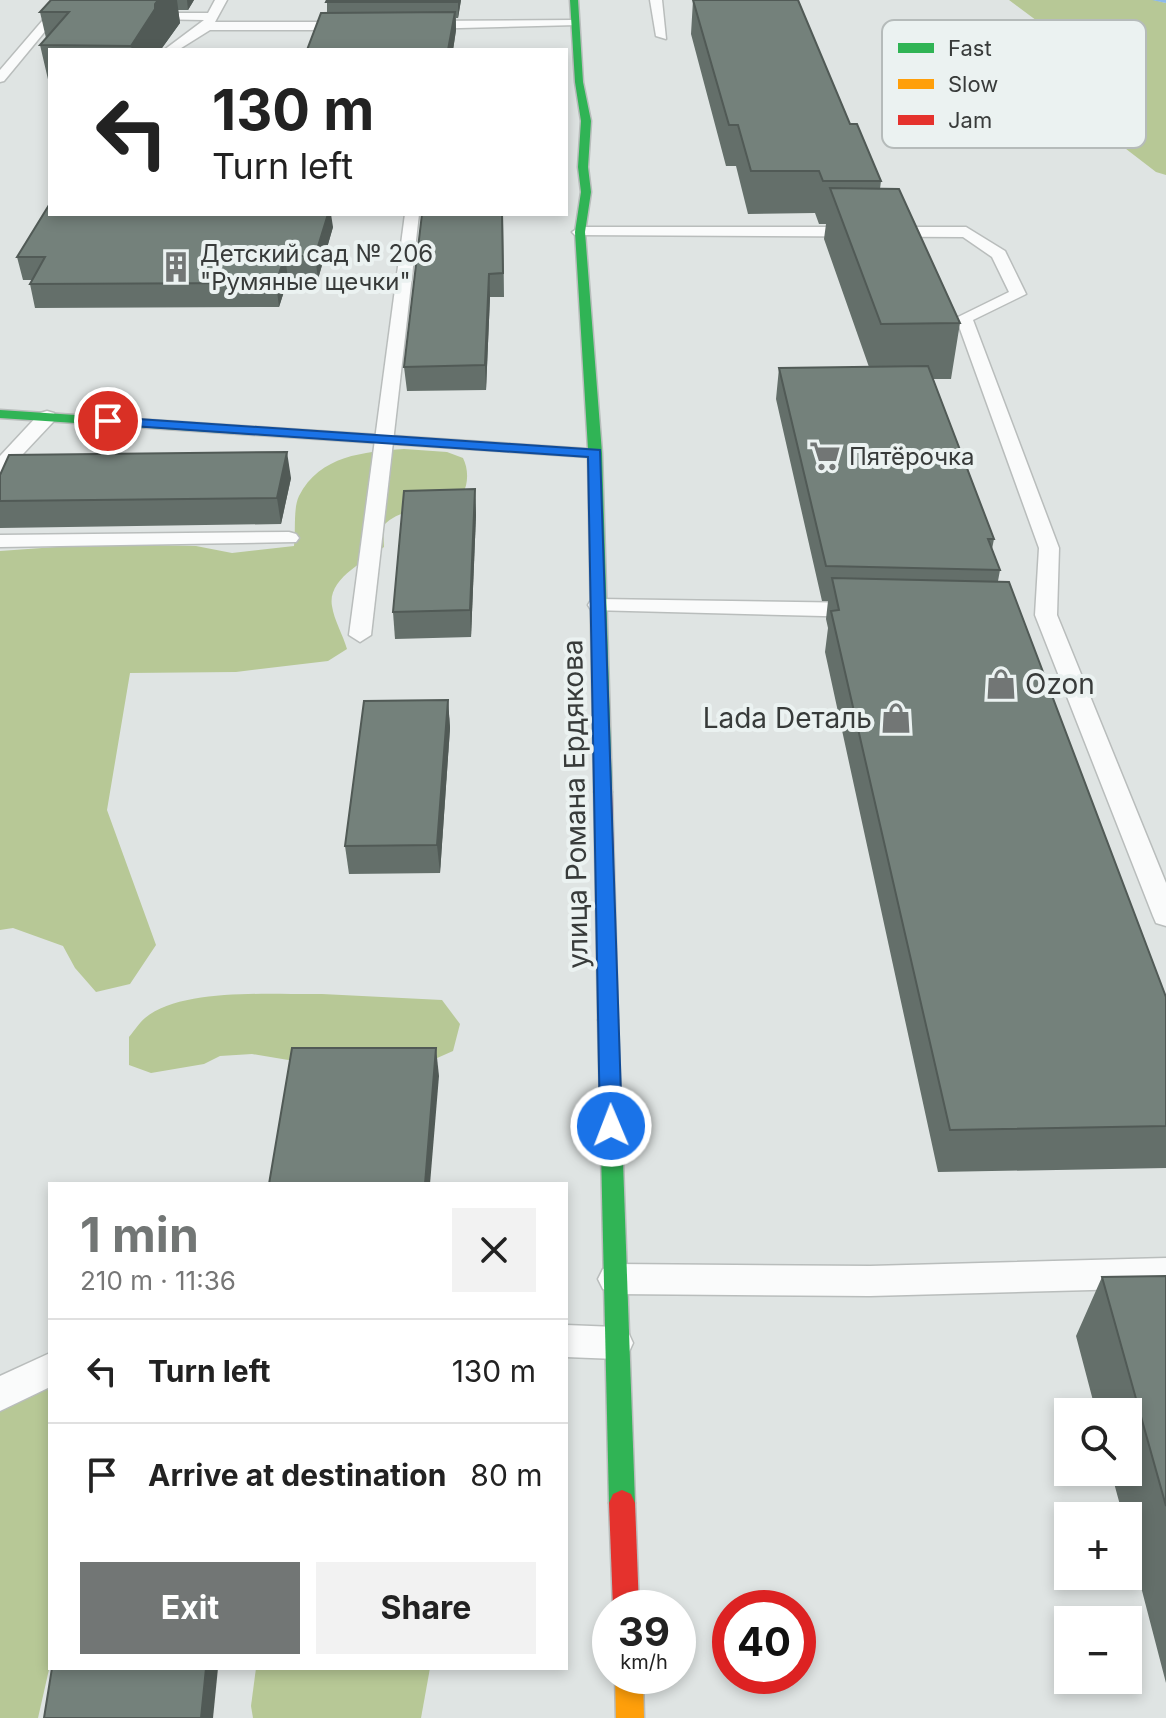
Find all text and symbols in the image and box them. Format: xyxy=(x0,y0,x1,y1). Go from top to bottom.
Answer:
legend xyxy=(882,20,1146,148)
text: Fast xyxy=(948,35,992,61)
text: Slow xyxy=(948,71,998,97)
text: 130 m xyxy=(212,76,374,144)
icon: left xyxy=(80,80,184,184)
text: Jam xyxy=(948,107,992,133)
text: Turn left xyxy=(212,144,353,188)
place label: Детский сад № 206 "Румяные щечки" xyxy=(200,239,433,296)
building icon: Детский сад № 206 "Румяные щечки" xyxy=(159,250,193,284)
pin xyxy=(74,387,142,455)
icon: arrive xyxy=(86,399,130,443)
supermarket icon: Пятёрочка xyxy=(808,439,842,473)
place label: Пятёрочка xyxy=(849,442,975,471)
street label: улица Романа Ердякова xyxy=(555,639,595,969)
shop icon: Ozon xyxy=(984,667,1018,701)
place label: Ozon xyxy=(1025,667,1095,701)
place label: Lada Dеталь xyxy=(703,701,872,735)
shop icon: Lada Dеталь xyxy=(879,701,913,735)
position arrow xyxy=(569,1084,653,1168)
text: 1 min xyxy=(80,1205,199,1264)
button: close xyxy=(452,1208,536,1292)
text: 210 m · 11:36 xyxy=(80,1265,236,1296)
icon: left xyxy=(80,1349,124,1393)
text: Turn left xyxy=(148,1353,270,1389)
text: 130 m xyxy=(452,1353,536,1389)
map controls xyxy=(1054,1398,1142,1694)
button: search xyxy=(1054,1398,1142,1486)
icon: arrive xyxy=(80,1453,124,1497)
text: Arrive at destination xyxy=(148,1457,446,1493)
text: 80 m xyxy=(470,1457,543,1493)
button: + xyxy=(1054,1502,1142,1590)
button: Exit xyxy=(80,1562,300,1654)
button: Share xyxy=(316,1562,536,1654)
speed limit sign: 40 xyxy=(712,1590,816,1694)
button: − xyxy=(1054,1606,1142,1694)
text: 39 xyxy=(618,1607,670,1656)
text: km/h xyxy=(620,1650,668,1674)

